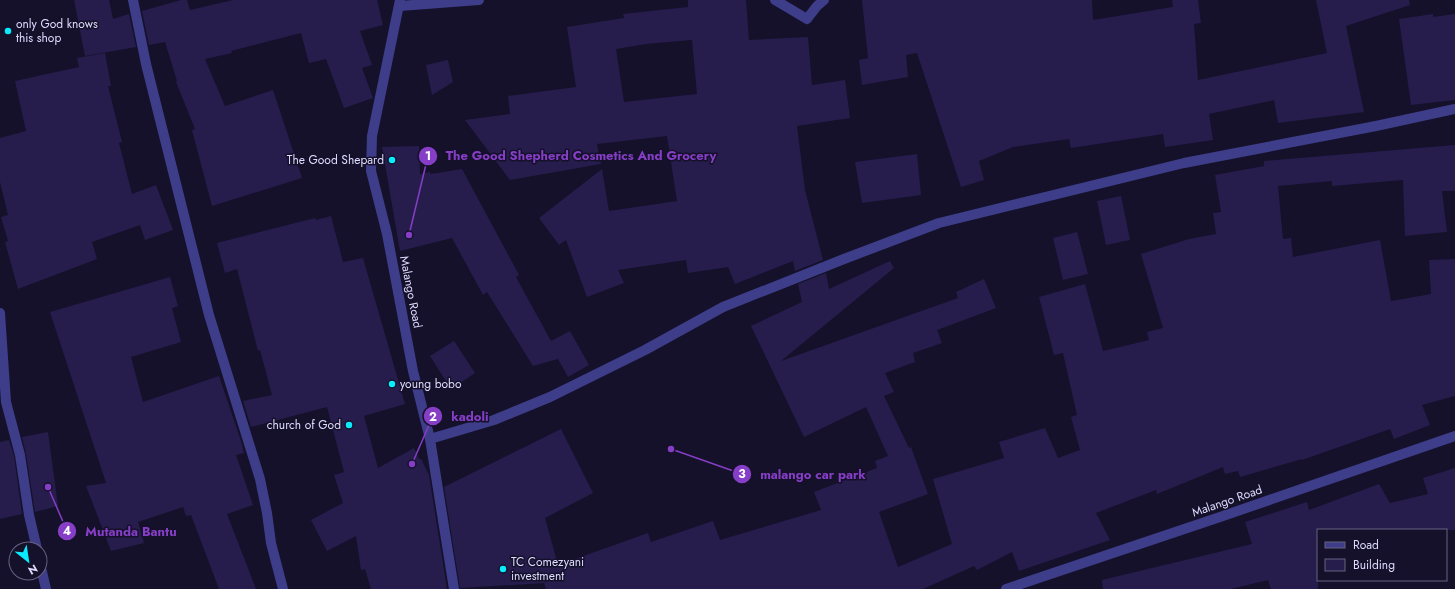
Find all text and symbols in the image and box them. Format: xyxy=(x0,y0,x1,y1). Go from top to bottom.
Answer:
place label: only God knows this shop xyxy=(16,15,98,47)
marker: only God knows this shop xyxy=(3,26,13,36)
callout: The Good Shepherd Cosmetics And Grocery xyxy=(418,143,724,168)
text: The Good Shepherd Cosmetics And Grocery xyxy=(446,146,716,165)
text: 1 xyxy=(425,147,431,165)
place label: The Good Shepard xyxy=(287,151,384,169)
marker: The Good Shepard xyxy=(387,155,397,165)
street label: Malango Road xyxy=(395,254,427,330)
place label: young bobo xyxy=(400,375,462,393)
marker: young bobo xyxy=(387,379,397,389)
callout: kadoli xyxy=(423,404,496,429)
text: kadoli xyxy=(451,407,489,426)
text: 2 xyxy=(429,408,437,426)
place label: church of God xyxy=(267,416,341,434)
marker: church of God xyxy=(344,420,354,430)
callout: malango car park xyxy=(732,462,874,487)
text: 3 xyxy=(738,465,746,483)
text: malango car park xyxy=(760,465,866,484)
street label: Malango Road xyxy=(1189,481,1265,521)
callout: Mutanda Bantu xyxy=(57,519,185,544)
text: 4 xyxy=(63,522,71,540)
text: Mutanda Bantu xyxy=(85,522,177,541)
legend xyxy=(1317,529,1447,581)
text: Road xyxy=(1353,536,1379,554)
north arrow xyxy=(8,541,48,581)
place label: TC Comezyani investment xyxy=(511,553,584,585)
text: Building xyxy=(1353,556,1395,574)
text: N xyxy=(25,561,41,579)
marker: TC Comezyani investment xyxy=(498,564,508,574)

